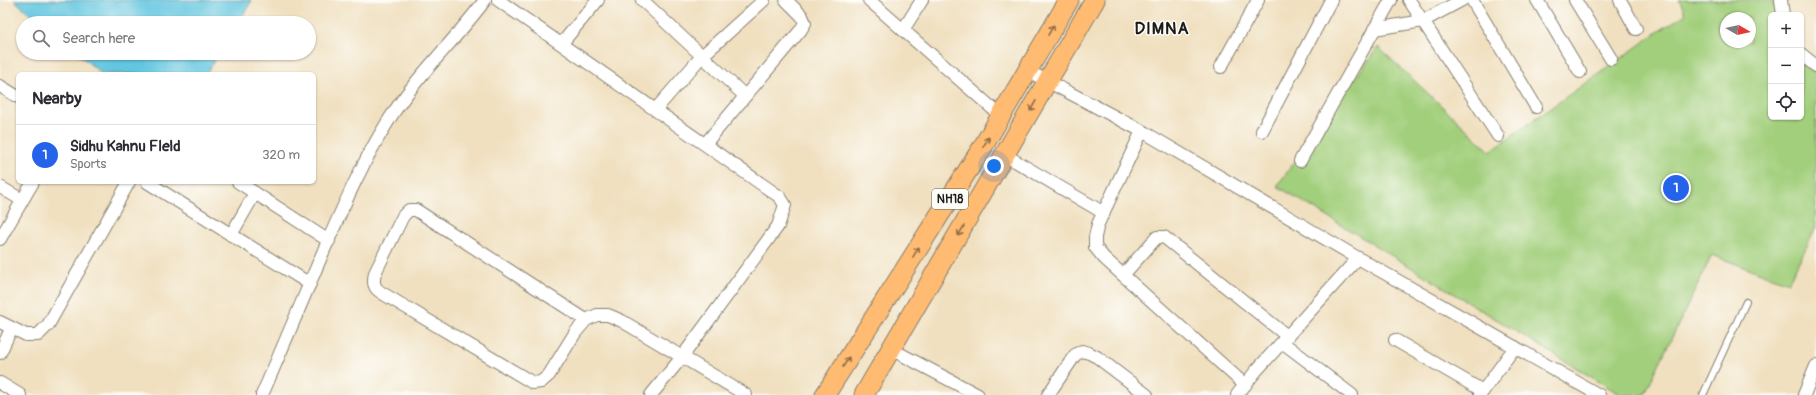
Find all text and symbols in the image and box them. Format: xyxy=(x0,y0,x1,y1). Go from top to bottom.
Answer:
north arrow xyxy=(1720,12,1756,48)
map controls xyxy=(1768,12,1804,120)
button: + xyxy=(1768,12,1804,48)
search box xyxy=(16,16,316,60)
district label: DIMNA xyxy=(1134,18,1190,39)
one-way arrow xyxy=(1048,25,1056,37)
icon: search xyxy=(30,27,52,49)
text: Search here xyxy=(62,29,135,48)
button: − xyxy=(1768,48,1804,84)
button: locate xyxy=(1768,84,1804,120)
text: Nearby xyxy=(32,88,81,109)
one-way arrow xyxy=(1028,100,1036,112)
one-way arrow xyxy=(982,136,990,148)
text: Sidhu Kahnu FIeld xyxy=(70,137,181,156)
text: 1 xyxy=(42,147,48,163)
text: 320 m xyxy=(262,147,300,163)
text: Sports xyxy=(70,156,106,172)
your location xyxy=(984,156,1004,176)
pin: 1 xyxy=(1663,173,1689,203)
road number: NH18 xyxy=(932,189,968,209)
one-way arrow xyxy=(956,225,964,237)
one-way arrow xyxy=(912,247,920,258)
one-way arrow xyxy=(843,356,851,368)

